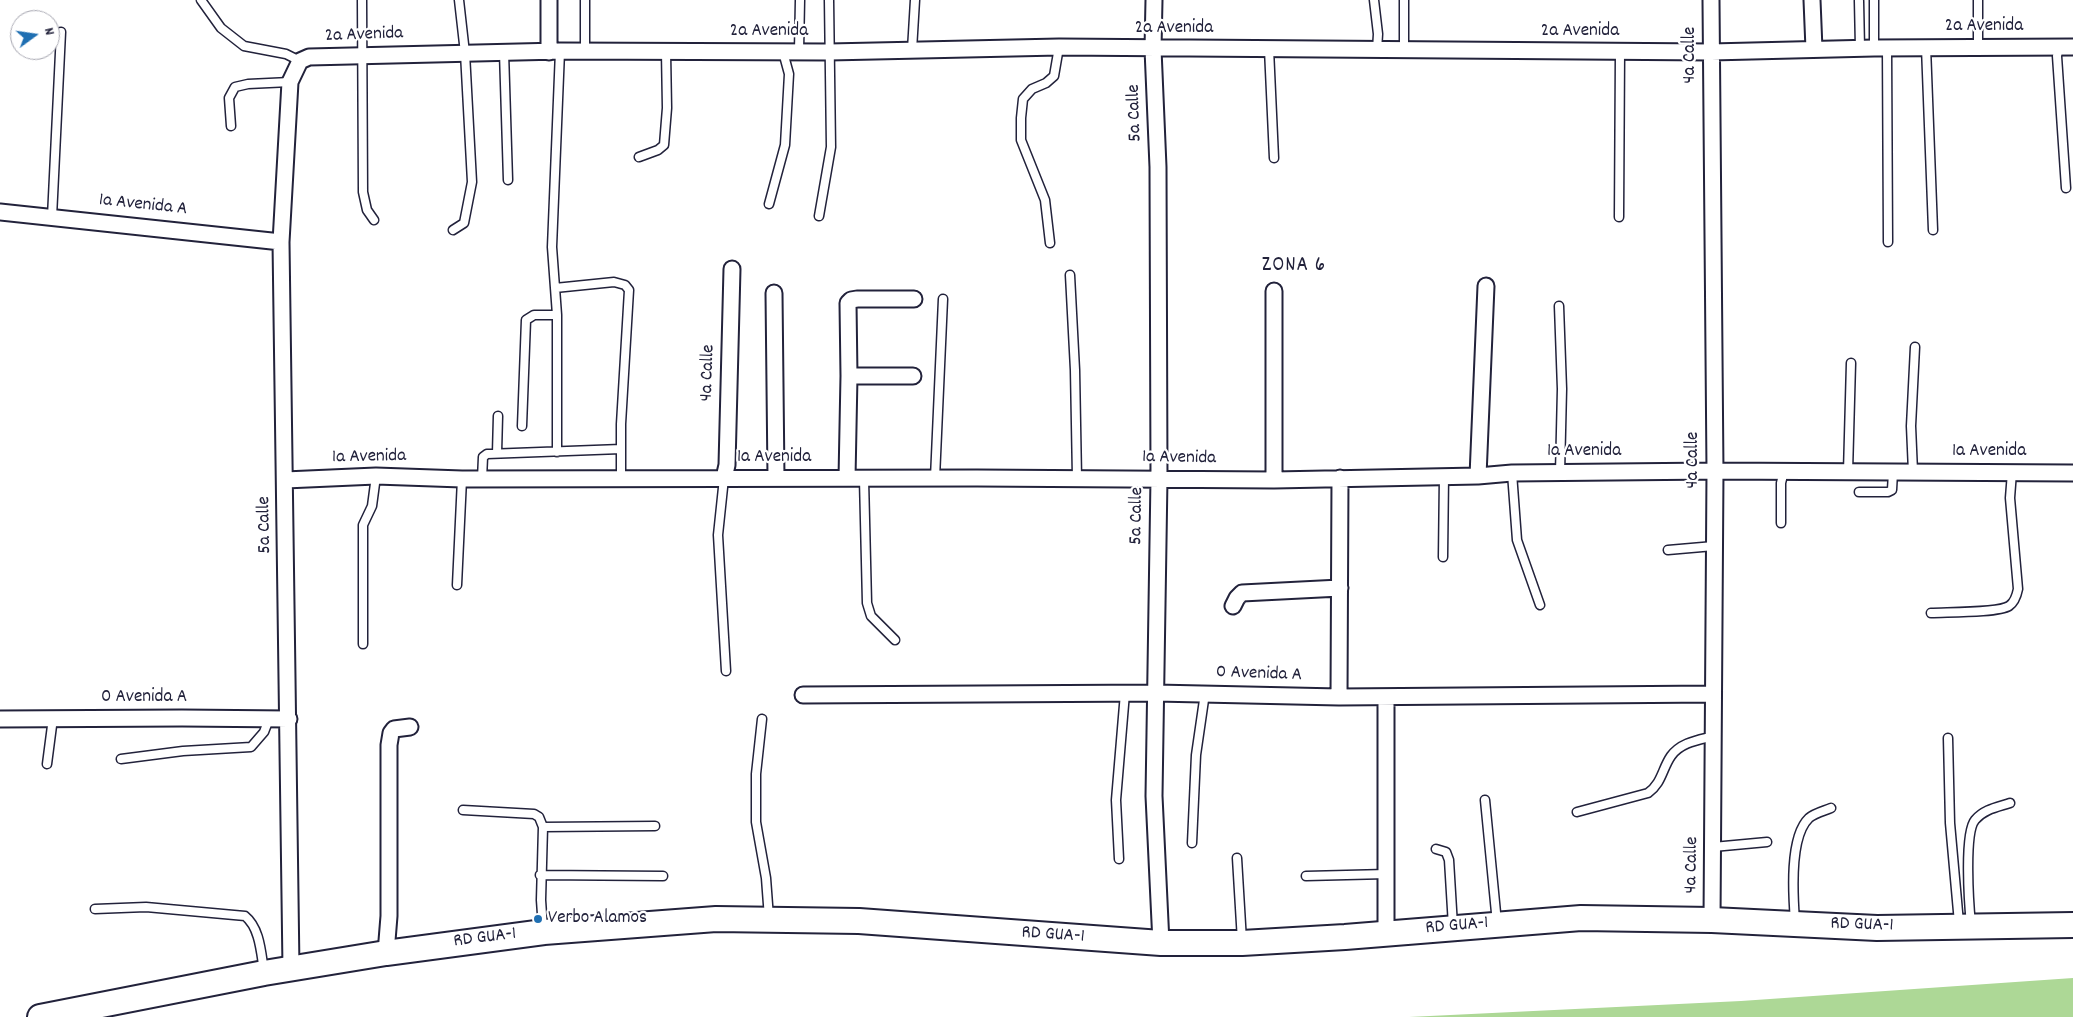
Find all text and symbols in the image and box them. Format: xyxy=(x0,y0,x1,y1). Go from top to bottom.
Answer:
north arrow xyxy=(10,10,60,60)
street label: 2a Avenida xyxy=(1945,16,2023,38)
street label: 2a Avenida xyxy=(1135,18,1213,40)
street label: 2a Avenida xyxy=(730,21,808,43)
street label: 2a Avenida xyxy=(1541,21,1619,43)
street label: 2a Avenida xyxy=(324,23,404,49)
text: N xyxy=(38,26,59,37)
street label: 4a Calle xyxy=(1680,27,1702,83)
street label: 5a Calle xyxy=(1124,84,1148,142)
street label: 1a Avenida A xyxy=(98,190,188,222)
district label: ZONA 6 xyxy=(1261,254,1327,280)
street label: 4a Calle xyxy=(697,344,721,402)
street label: 4a Calle xyxy=(1683,432,1705,488)
street label: 1a Avenida xyxy=(1547,441,1621,463)
street label: 1a Avenida xyxy=(1952,441,2026,463)
street label: 1a Avenida xyxy=(332,446,406,470)
street label: 1a Avenida xyxy=(737,447,811,469)
street label: 1a Avenida xyxy=(1142,447,1216,471)
street label: 5a Calle xyxy=(1126,487,1150,545)
street label: 5a Calle xyxy=(254,496,278,554)
street label: 0 Avenida A xyxy=(1216,662,1302,688)
street label: 0 Avenida A xyxy=(101,687,187,709)
street label: 4a Calle xyxy=(1681,836,1705,894)
place label: Verbo Alamos xyxy=(548,908,647,930)
marker: Verbo Alamos xyxy=(532,913,544,925)
street label: RD GUA-1 xyxy=(1425,913,1489,941)
street label: RD GUA-1 xyxy=(1830,914,1894,938)
street label: RD GUA-1 xyxy=(1021,922,1085,950)
street label: RD GUA-1 xyxy=(452,924,518,954)

